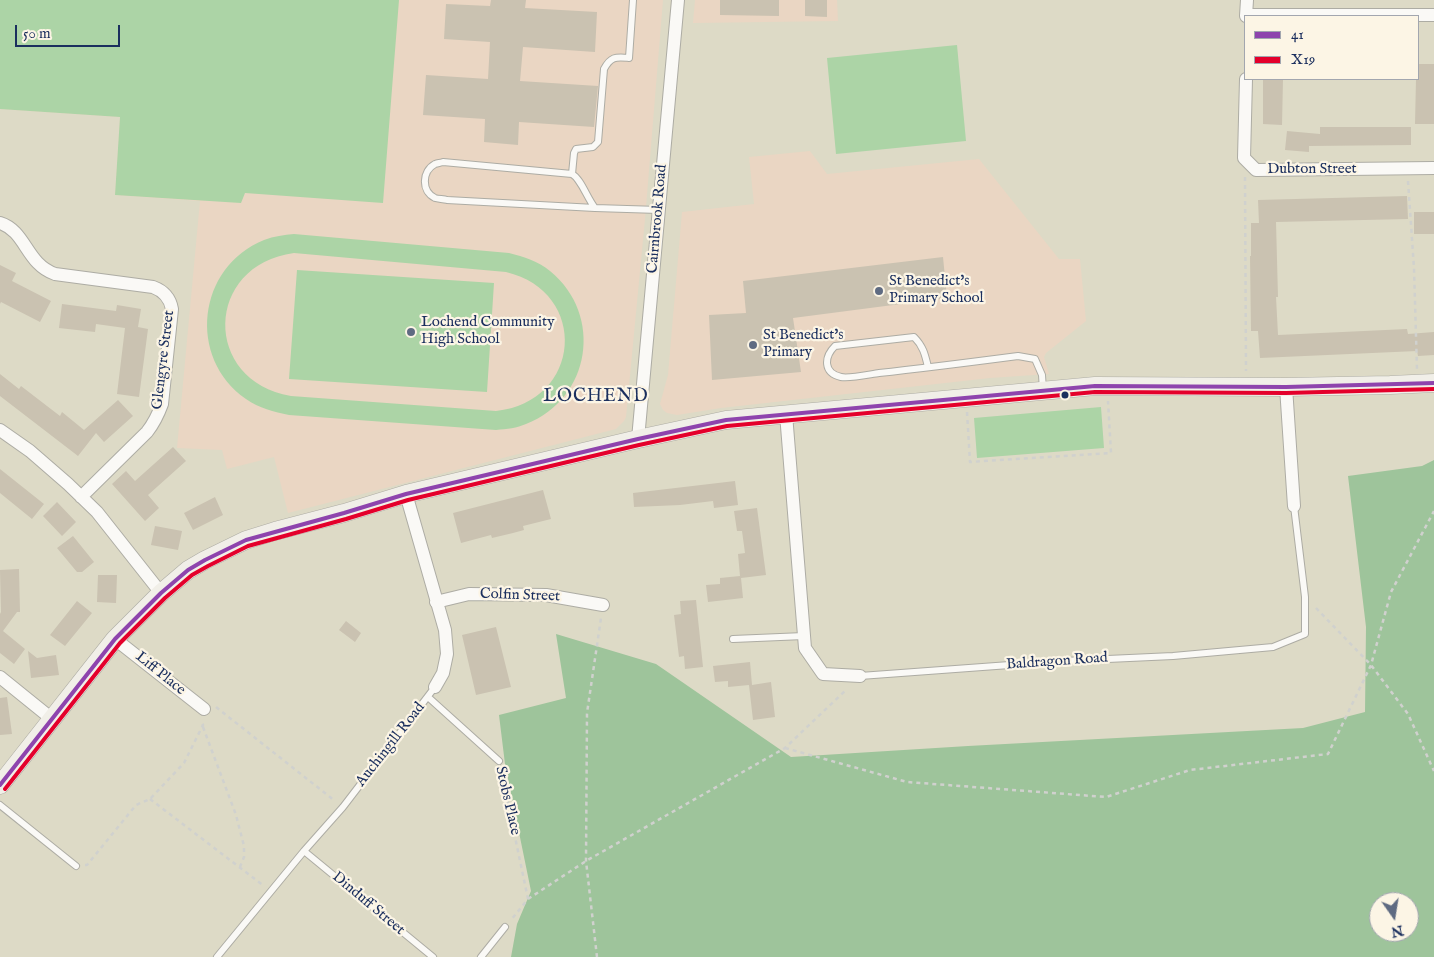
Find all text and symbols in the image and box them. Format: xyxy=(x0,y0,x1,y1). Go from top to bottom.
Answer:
scale bar xyxy=(18,15,122,47)
legend xyxy=(1244,15,1419,80)
text: 50 m xyxy=(23,24,51,43)
text: 41 xyxy=(1291,25,1304,44)
text: X19 xyxy=(1291,50,1315,69)
street label: Dubton Street xyxy=(1267,161,1357,179)
street label: Cairnbrook Road xyxy=(644,164,672,274)
place label: St Benedict's Primary School xyxy=(889,273,984,308)
marker: St Benedict's Primary School xyxy=(873,285,885,297)
street label: Glengyre Street xyxy=(149,309,179,411)
place label: Lochend Community High School xyxy=(421,314,555,349)
marker: Lochend Community High School xyxy=(405,326,417,338)
place label: St Benedict's Primary xyxy=(763,327,844,362)
marker: St Benedict's Primary xyxy=(747,339,759,351)
district label: LOCHEND xyxy=(542,386,650,408)
unlabelled marker xyxy=(1060,390,1070,400)
street label: Colfin Street xyxy=(480,586,560,606)
street label: Liff Place xyxy=(131,648,189,700)
street label: Baldragon Road xyxy=(1006,649,1108,675)
street label: Auchingill Road xyxy=(353,699,429,791)
street label: Stobs Place xyxy=(490,765,524,837)
street label: Dinduff Street xyxy=(328,868,408,940)
north arrow xyxy=(1369,892,1419,942)
text: N xyxy=(1389,921,1405,941)

